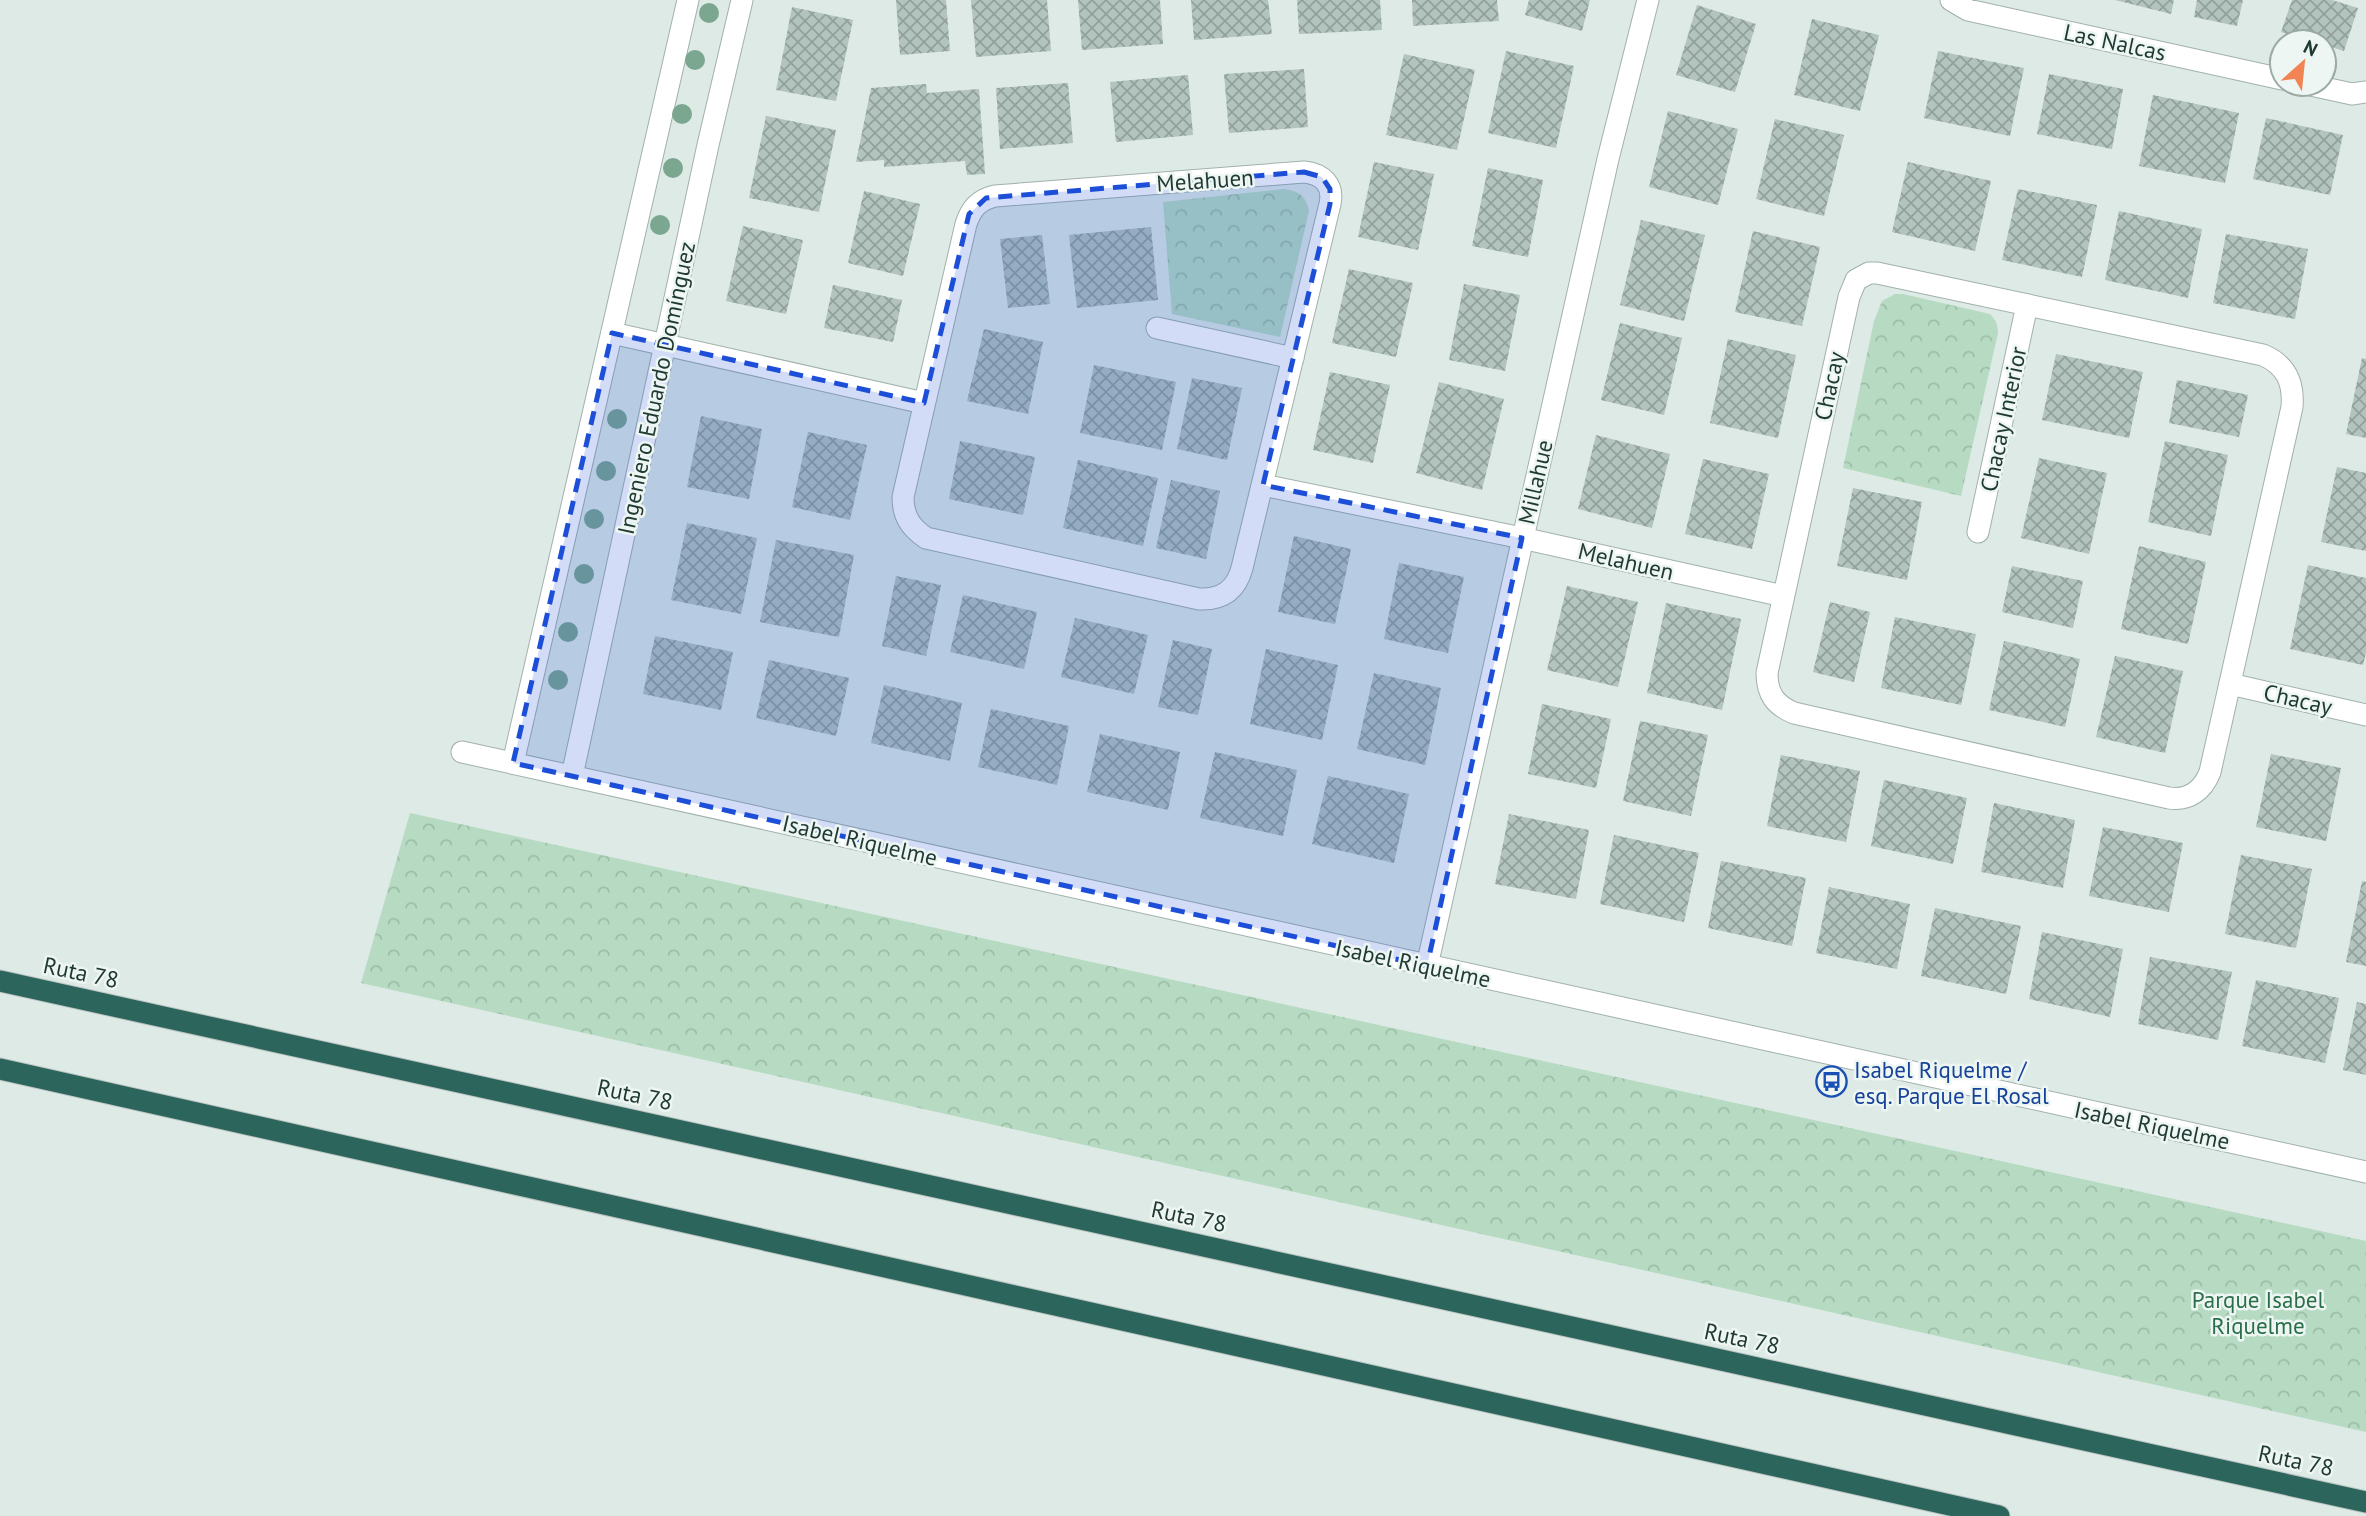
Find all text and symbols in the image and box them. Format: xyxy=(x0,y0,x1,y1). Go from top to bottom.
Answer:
street label: Las Nalcas xyxy=(2061,17,2169,67)
north arrow xyxy=(2268,28,2338,98)
text: N xyxy=(2300,34,2322,61)
street label: Melahuen xyxy=(1155,162,1255,198)
street label: Ingeniero Eduardo Domínguez xyxy=(611,239,701,537)
street label: Chacay Interior xyxy=(1973,344,2033,494)
street label: Chacay xyxy=(1808,349,1850,423)
street label: Millahue xyxy=(1511,437,1559,527)
street label: Melahuen xyxy=(1575,536,1677,586)
street label: Chacay xyxy=(2261,677,2335,721)
street label: Isabel Riquelme xyxy=(780,808,940,872)
street label: Isabel Riquelme xyxy=(1333,932,1493,994)
street label: Ruta 78 xyxy=(41,950,121,994)
place label: Isabel Riquelme / esq. Parque El Rosal xyxy=(1854,1055,2049,1110)
bus stop icon: Isabel Riquelme / esq. Parque El Rosal xyxy=(1814,1065,1848,1099)
street label: Ruta 78 xyxy=(595,1072,675,1116)
street label: Isabel Riquelme xyxy=(2072,1094,2232,1156)
street label: Ruta 78 xyxy=(1149,1194,1229,1238)
park label: Parque Isabel Riquelme xyxy=(2192,1285,2325,1340)
street label: Ruta 78 xyxy=(1702,1316,1782,1360)
street label: Ruta 78 xyxy=(2256,1438,2336,1482)

